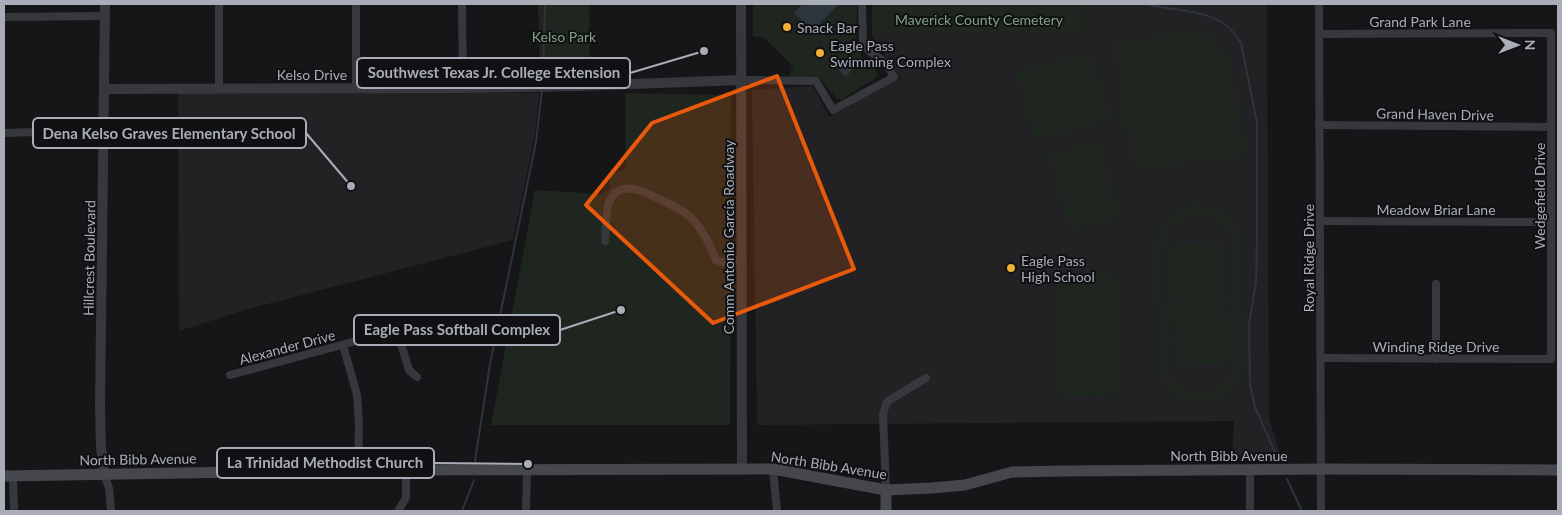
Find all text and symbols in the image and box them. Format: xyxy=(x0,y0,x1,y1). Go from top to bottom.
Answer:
park label: Maverick County Cemetery xyxy=(895,11,1064,28)
street label: Grand Park Lane xyxy=(1369,13,1471,30)
place label: Snack Bar xyxy=(797,19,858,36)
north arrow xyxy=(1492,20,1542,70)
marker: Snack Bar xyxy=(781,21,793,33)
park label: Kelso Park xyxy=(532,28,597,45)
place label: Eagle Pass Swimming Complex xyxy=(830,37,951,70)
text: N xyxy=(1522,40,1539,50)
marker: Eagle Pass Swimming Complex xyxy=(814,47,826,59)
callout: Southwest Texas Jr. College Extension xyxy=(357,58,630,88)
text: Southwest Texas Jr. College Extension xyxy=(368,63,620,81)
street label: Kelso Drive xyxy=(277,66,347,83)
street label: Grand Haven Drive xyxy=(1376,104,1494,124)
callout: Dena Kelso Graves Elementary School xyxy=(33,118,306,148)
text: Dena Kelso Graves Elementary School xyxy=(42,124,296,142)
street label: Comm Antonio García Roadway xyxy=(720,139,737,334)
street label: Wedgefield Drive xyxy=(1531,143,1548,249)
street label: Hillcrest Boulevard xyxy=(79,200,99,316)
street label: Meadow Briar Lane xyxy=(1376,201,1496,218)
street label: Royal Ridge Drive xyxy=(1300,204,1317,312)
place label: Eagle Pass High School xyxy=(1021,252,1095,285)
marker: Eagle Pass High School xyxy=(1005,262,1017,274)
callout: Eagle Pass Softball Complex xyxy=(354,315,560,345)
text: Eagle Pass Softball Complex xyxy=(364,320,550,338)
street label: Alexander Drive xyxy=(237,326,337,368)
street label: Winding Ridge Drive xyxy=(1373,338,1499,355)
street label: North Bibb Avenue xyxy=(770,447,888,483)
street label: North Bibb Avenue xyxy=(1170,447,1288,464)
callout: La Trinidad Methodist Church xyxy=(217,448,434,478)
street label: North Bibb Avenue xyxy=(79,449,197,469)
text: La Trinidad Methodist Church xyxy=(227,453,423,471)

